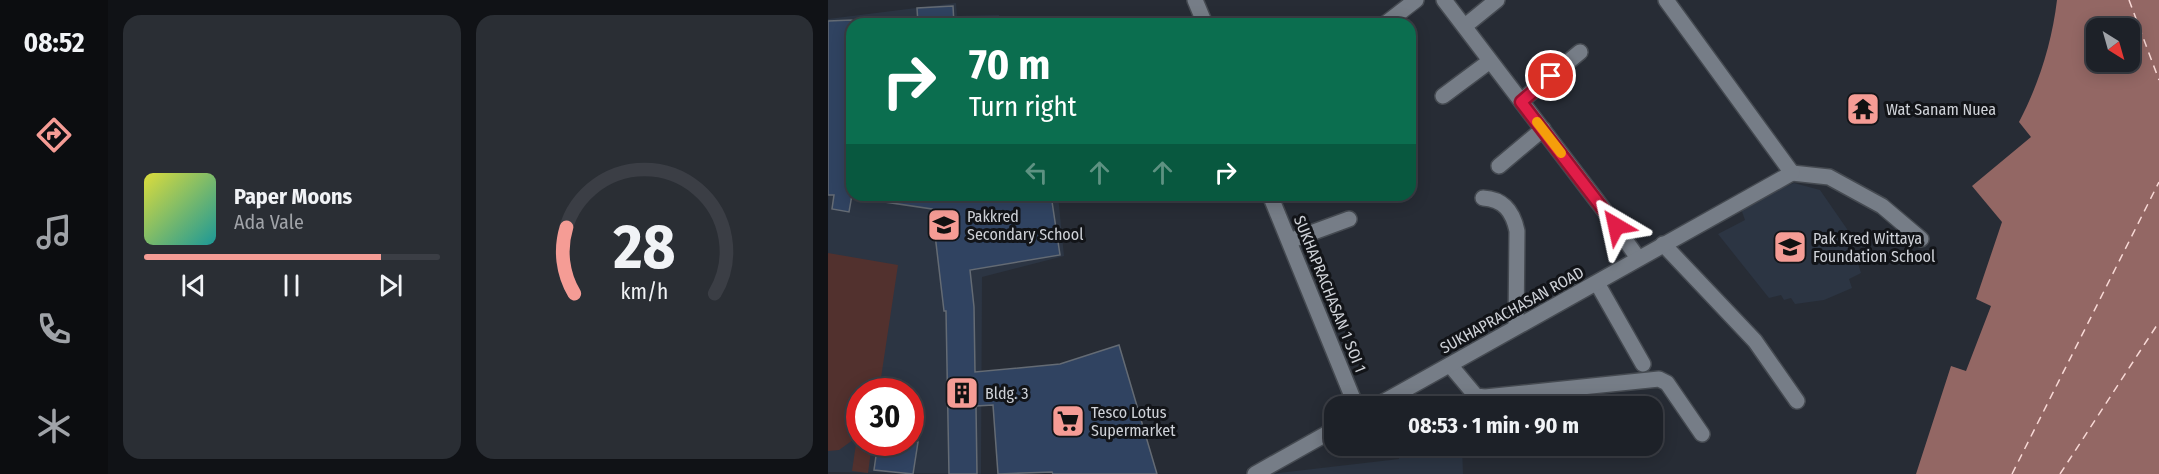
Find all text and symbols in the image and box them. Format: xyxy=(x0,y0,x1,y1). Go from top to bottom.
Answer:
north arrow xyxy=(2086,18,2140,72)
map controls xyxy=(2086,18,2140,72)
text: 08:52 xyxy=(24,27,84,59)
text: 70 m xyxy=(969,40,1050,90)
icon: right xyxy=(870,42,948,120)
pin xyxy=(1525,50,1576,101)
icon: arrive xyxy=(1534,59,1567,92)
text: Turn right xyxy=(969,91,1077,123)
temple icon: Wat Sanam Nuea xyxy=(1845,91,1881,127)
place label: Wat Sanam Nuea xyxy=(1886,100,1996,119)
icon: directions xyxy=(33,114,75,156)
icon: left xyxy=(1020,156,1053,189)
icon: ahead xyxy=(1083,156,1116,189)
icon: ahead xyxy=(1146,156,1179,189)
icon: right xyxy=(1209,156,1242,189)
text: Paper Moons xyxy=(234,183,352,210)
position arrow xyxy=(1584,194,1648,258)
school or university icon: Pakkred Secondary School xyxy=(926,207,962,243)
place label: Pakkred Secondary School xyxy=(967,207,1083,244)
text: Ada Vale xyxy=(234,210,304,234)
text: 28 xyxy=(612,210,675,285)
icon: music xyxy=(33,211,75,253)
street label: SUKHAPRACHASAN 1 SOI 1 xyxy=(1290,213,1370,375)
school or university icon: Pak Kred Wittaya Foundation School xyxy=(1772,229,1808,265)
place label: Pak Kred Wittaya Foundation School xyxy=(1813,229,1935,266)
street label: SUKHAPRACHASAN ROAD xyxy=(1437,263,1587,357)
icon: previous xyxy=(177,269,210,302)
icon: pause xyxy=(275,269,308,302)
icon: next xyxy=(374,269,407,302)
text: km/h xyxy=(620,279,668,305)
icon: phone xyxy=(33,308,75,350)
building icon: Bldg. 3 xyxy=(944,375,980,411)
speed limit sign: 30 xyxy=(846,378,924,456)
place label: Bldg. 3 xyxy=(985,384,1028,403)
supermarket icon: Tesco Lotus Supermarket xyxy=(1050,403,1086,439)
place label: Tesco Lotus Supermarket xyxy=(1091,403,1176,440)
icon: climate xyxy=(33,405,75,447)
text: 08:53 · 1 min · 90 m xyxy=(1408,412,1579,439)

